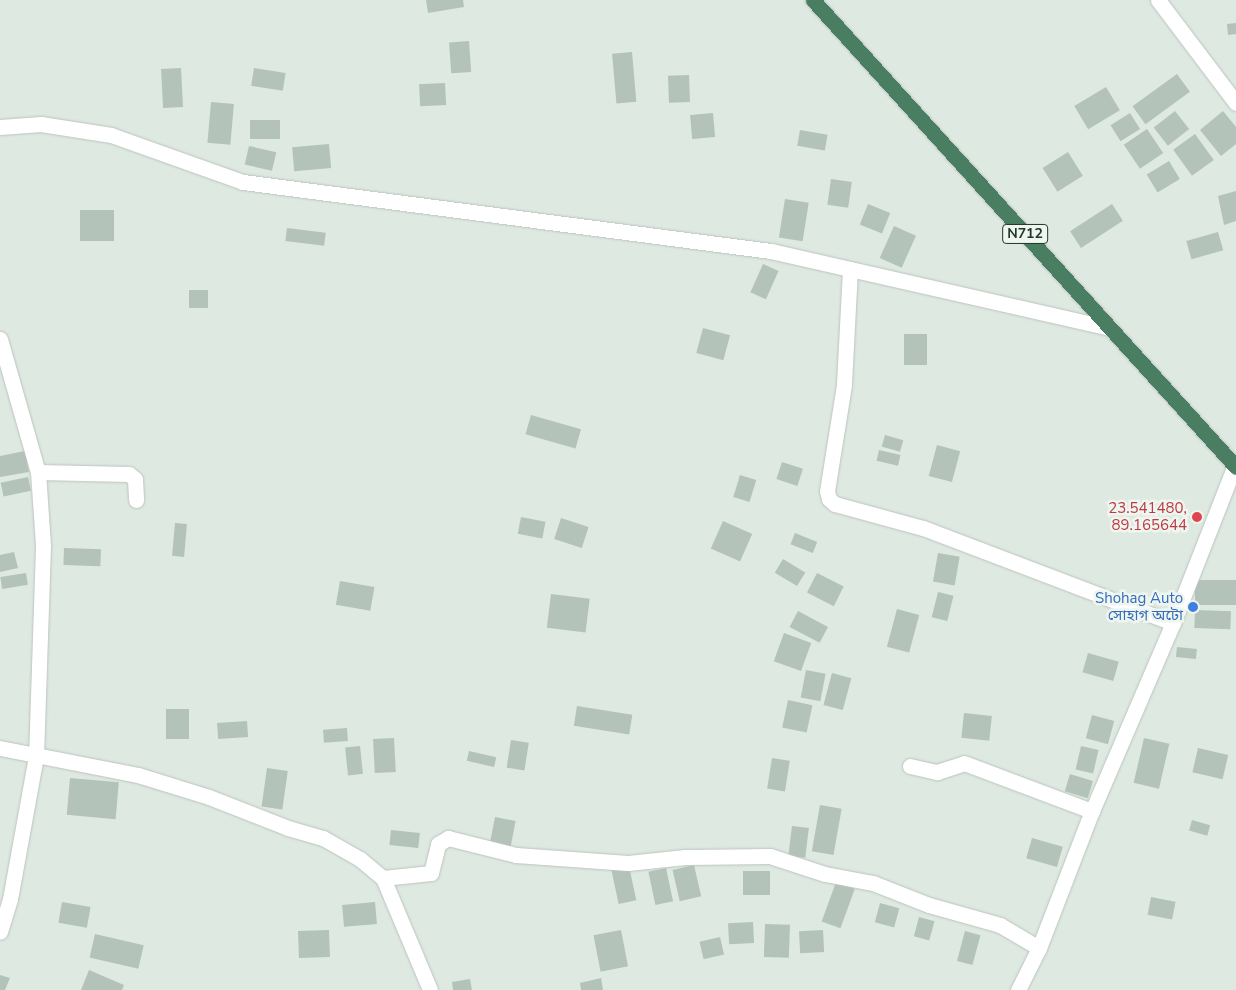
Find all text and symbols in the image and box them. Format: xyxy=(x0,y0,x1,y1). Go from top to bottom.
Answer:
road number: N712 xyxy=(1001,222,1049,245)
place label: 23.541480, 89.165644 xyxy=(1108,499,1187,534)
marker: 23.541480, 89.165644 xyxy=(1191,511,1203,523)
place label: Shohag Auto সোহাগ অটো xyxy=(1095,589,1183,624)
marker: Shohag Auto সোহাগ অটো xyxy=(1187,601,1199,613)

